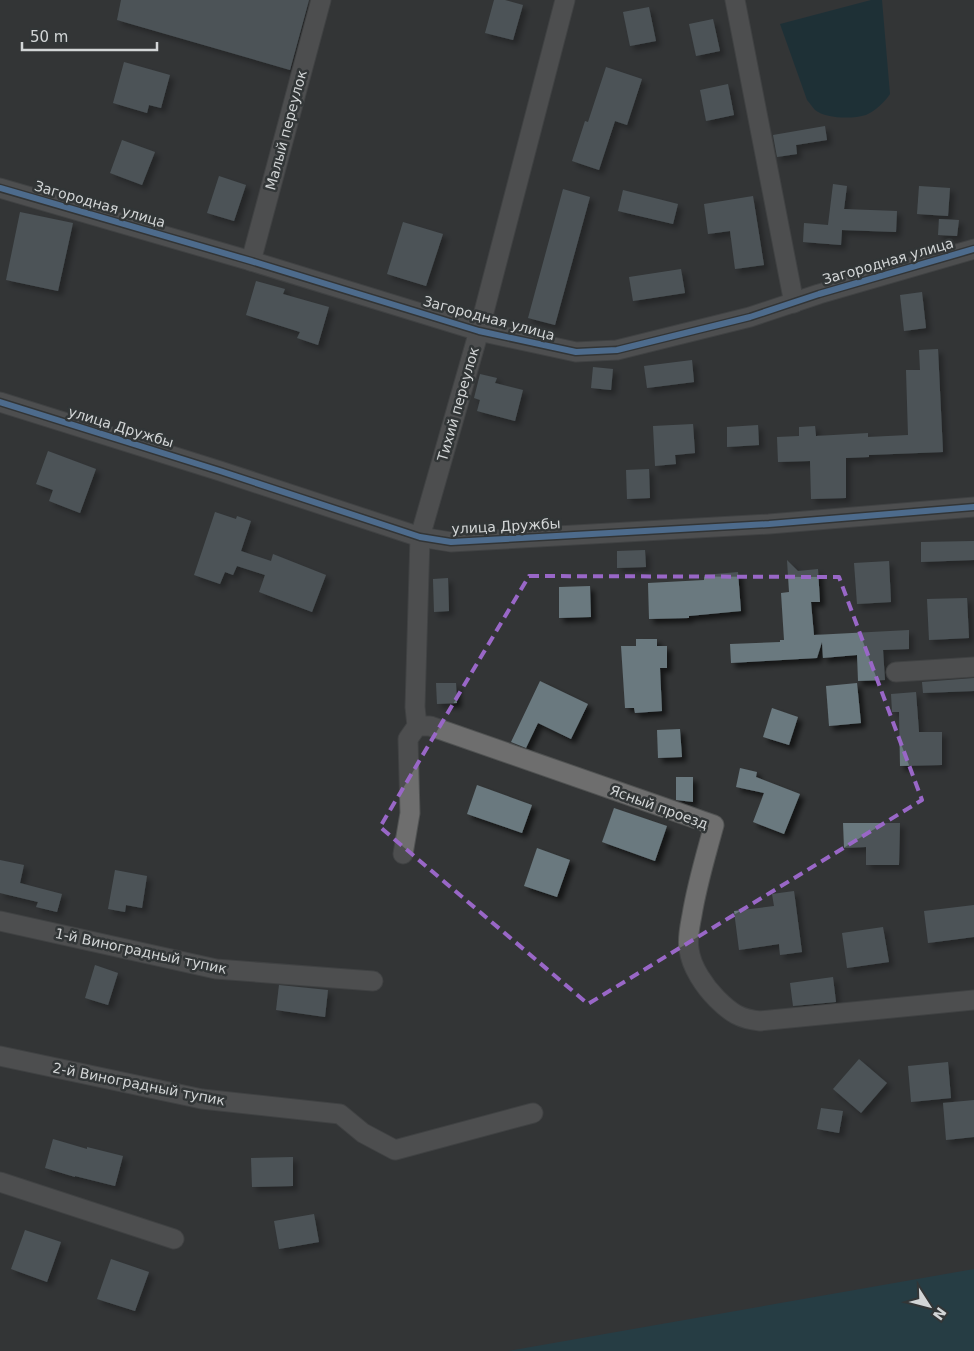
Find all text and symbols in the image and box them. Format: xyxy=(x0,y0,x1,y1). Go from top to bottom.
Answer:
scale bar xyxy=(22,20,158,52)
text: 50 m xyxy=(30,28,68,46)
street label: Малый переулок xyxy=(262,68,310,192)
street label: Загородная улица xyxy=(33,178,167,230)
street label: Загородная улица xyxy=(821,235,955,287)
street label: Загородная улица xyxy=(421,293,557,343)
street label: Тихий переулок xyxy=(434,345,482,464)
street label: улица Дружбы xyxy=(66,403,176,451)
street label: улица Дружбы xyxy=(451,515,561,537)
street label: Ясный проезд xyxy=(608,782,710,832)
street label: 1-й Виноградный тупик xyxy=(54,925,228,977)
street label: 2-й Виноградный тупик xyxy=(51,1059,227,1109)
north arrow xyxy=(904,1281,954,1331)
text: N xyxy=(930,1304,949,1323)

